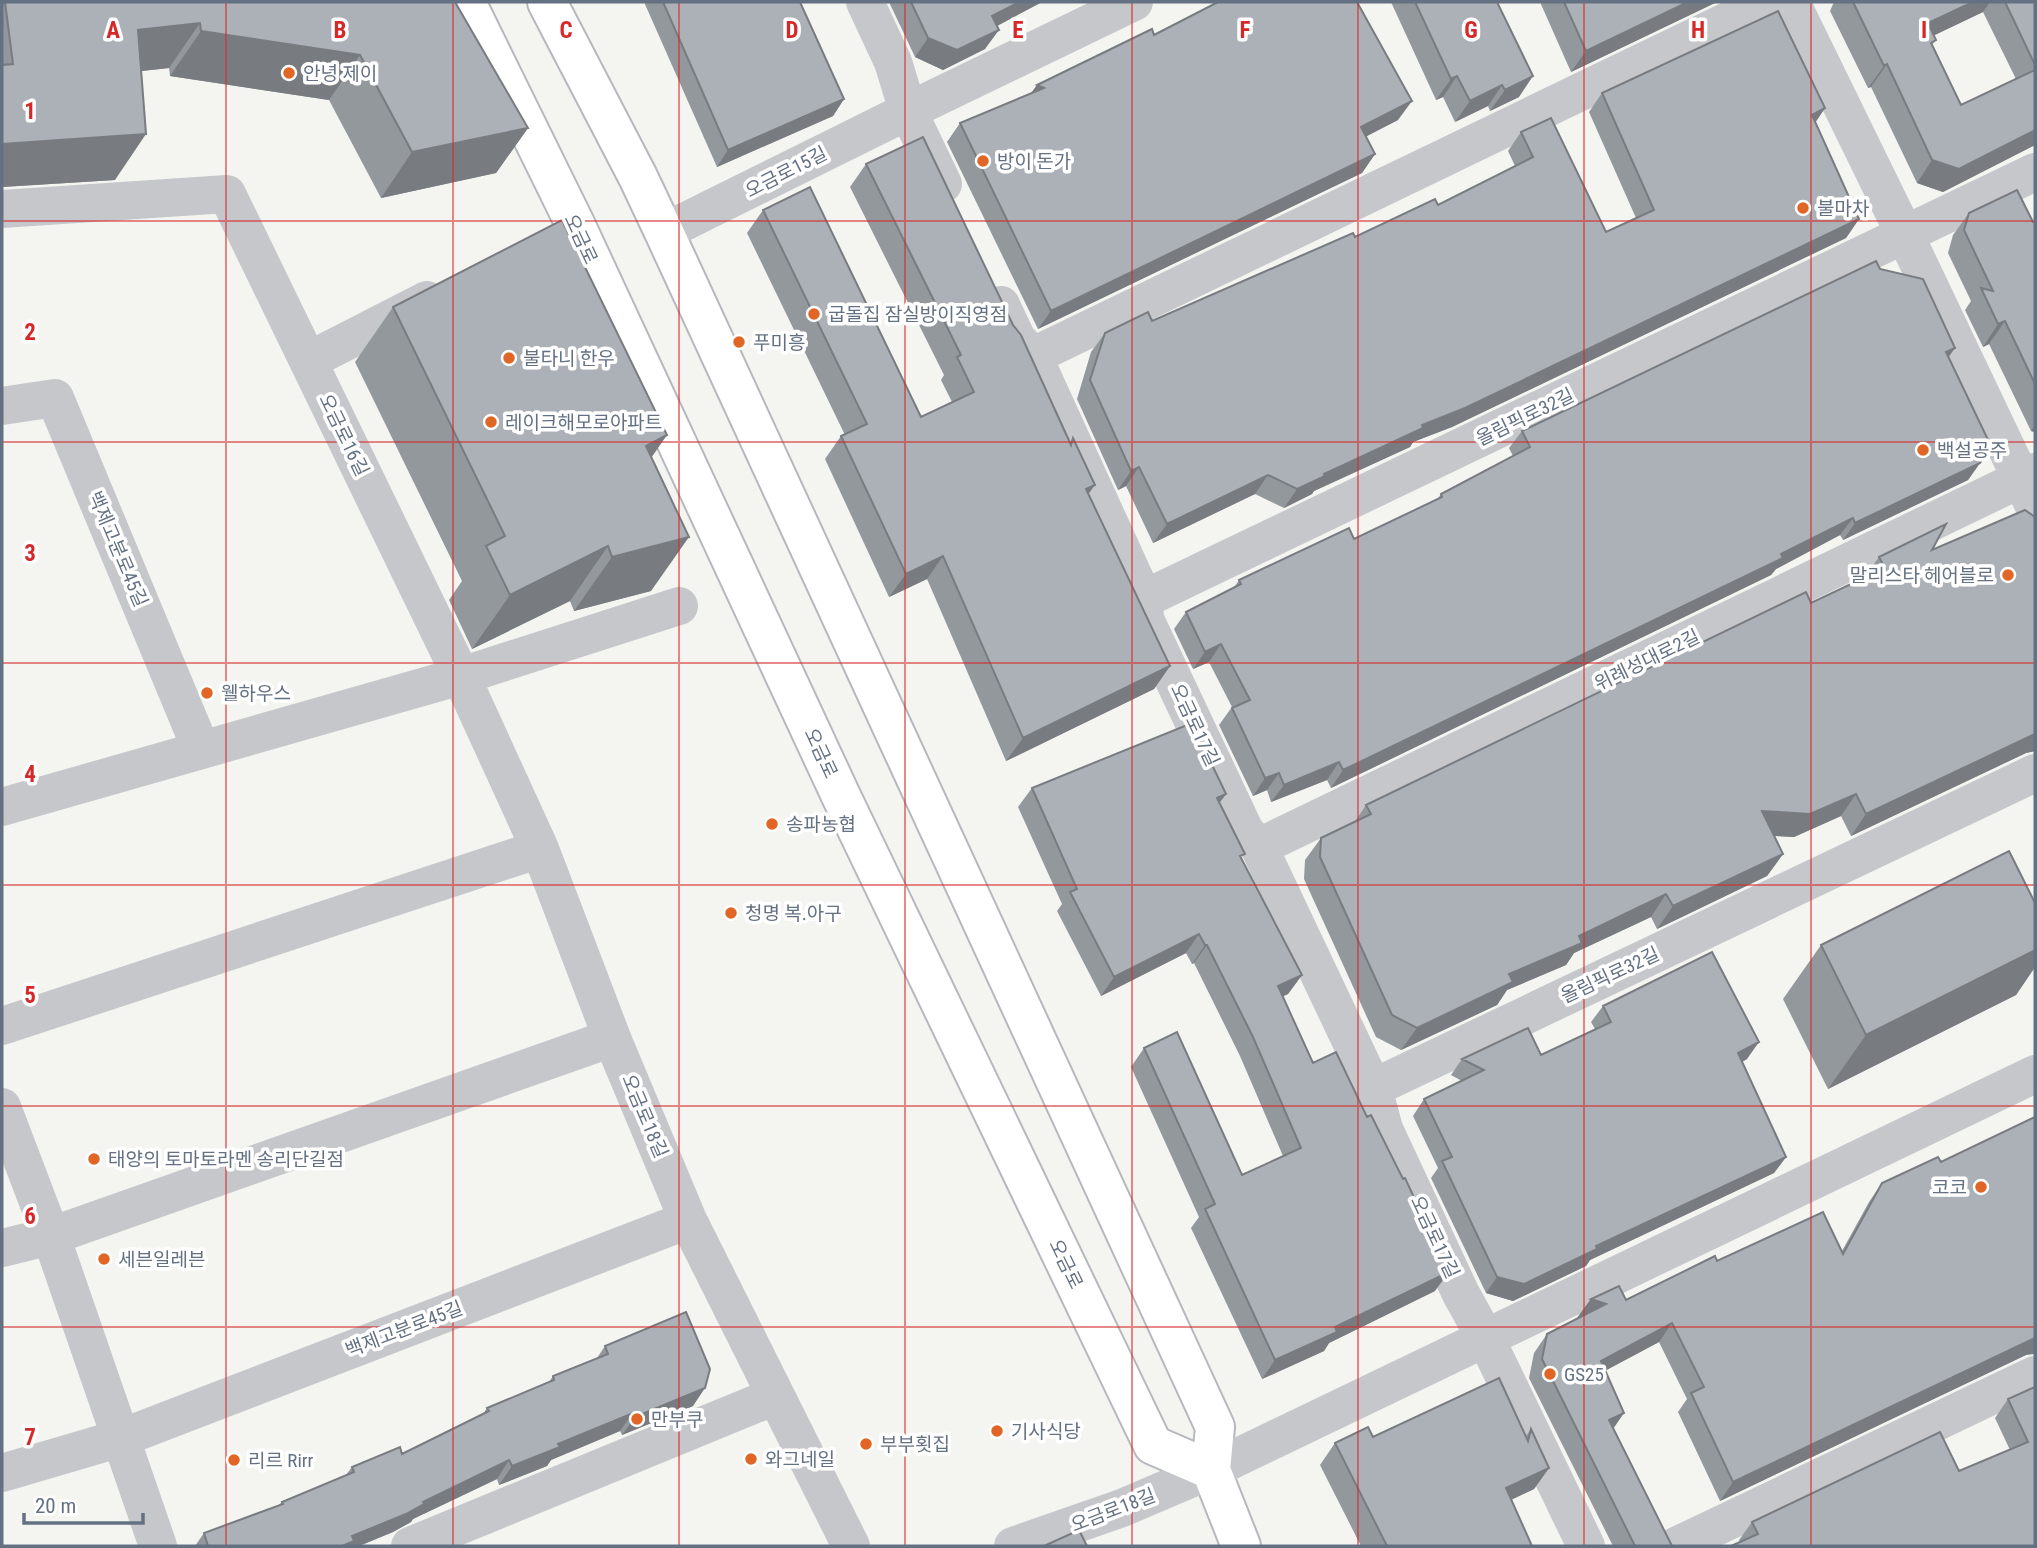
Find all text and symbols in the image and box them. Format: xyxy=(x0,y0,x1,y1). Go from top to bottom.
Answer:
text: A xyxy=(106,17,120,44)
text: B xyxy=(334,17,346,44)
text: C xyxy=(559,17,573,44)
text: D xyxy=(786,17,799,44)
text: E xyxy=(1012,17,1024,44)
text: F xyxy=(1240,17,1251,44)
text: G xyxy=(1464,17,1478,44)
text: H xyxy=(1691,17,1705,44)
text: I xyxy=(1921,17,1927,44)
place label: 안녕 제이 xyxy=(303,62,377,85)
marker: 안녕 제이 xyxy=(281,65,297,81)
text: 1 xyxy=(24,98,36,125)
street label: 오금로15길 xyxy=(741,142,831,202)
place label: 방이 돈가 xyxy=(997,150,1071,173)
marker: 방이 돈가 xyxy=(975,153,991,169)
place label: 불마차 xyxy=(1817,197,1869,220)
marker: 불마차 xyxy=(1795,200,1811,216)
street label: 오금로 xyxy=(559,210,603,268)
place label: 굽돌집 잠실방이직영점 xyxy=(828,303,1007,326)
marker: 굽돌집 잠실방이직영점 xyxy=(806,306,822,322)
text: 2 xyxy=(24,319,36,346)
place label: 푸미흥 xyxy=(753,331,805,354)
marker: 푸미흥 xyxy=(731,334,747,350)
place label: 불타니 한우 xyxy=(523,347,615,370)
marker: 불타니 한우 xyxy=(501,350,517,366)
street label: 올림픽로32길 xyxy=(1472,383,1578,451)
street label: 오금로16길 xyxy=(314,390,374,480)
place label: 레이크해모로아파트 xyxy=(505,411,662,434)
marker: 레이크해모로아파트 xyxy=(483,414,499,430)
place label: 백설공주 xyxy=(1937,439,2007,462)
marker: 백설공주 xyxy=(1915,442,1931,458)
street label: 백제고분로45길 xyxy=(83,488,153,610)
text: 3 xyxy=(24,540,36,567)
place label: 말리스타 헤어블로 xyxy=(1850,564,1994,587)
marker: 말리스타 헤어블로 xyxy=(2000,567,2016,583)
street label: 위례성대로2길 xyxy=(1591,625,1703,695)
street label: 오금로17길 xyxy=(1166,680,1224,770)
place label: 웰하우스 xyxy=(221,682,291,705)
marker: 웰하우스 xyxy=(199,685,215,701)
street label: 오금로 xyxy=(799,724,843,782)
text: 4 xyxy=(24,761,36,788)
place label: 송파농협 xyxy=(786,813,856,836)
marker: 송파농협 xyxy=(764,816,780,832)
place label: 청명 복.아구 xyxy=(745,902,842,925)
marker: 청명 복.아구 xyxy=(723,905,739,921)
street label: 올림픽로32길 xyxy=(1557,942,1663,1008)
text: 5 xyxy=(24,982,36,1009)
street label: 오금로18길 xyxy=(617,1071,673,1161)
place label: 태양의 토마토라멘 송리단길점 xyxy=(108,1148,344,1171)
marker: 태양의 토마토라멘 송리단길점 xyxy=(86,1151,102,1167)
place label: 코코 xyxy=(1932,1176,1967,1199)
marker: 코코 xyxy=(1973,1179,1989,1195)
street label: 오금로17길 xyxy=(1406,1192,1464,1282)
text: 6 xyxy=(24,1203,36,1230)
street label: 오금로 xyxy=(1044,1235,1088,1293)
place label: 세븐일레븐 xyxy=(118,1248,205,1271)
marker: 세븐일레븐 xyxy=(96,1251,112,1267)
street label: 백제고분로45길 xyxy=(342,1296,466,1362)
place label: GS25 xyxy=(1564,1363,1604,1386)
marker: GS25 xyxy=(1542,1366,1558,1382)
place label: 만부쿠 xyxy=(651,1408,703,1431)
marker: 만부쿠 xyxy=(629,1411,645,1427)
place label: 기사식당 xyxy=(1011,1420,1081,1443)
marker: 기사식당 xyxy=(989,1423,1005,1439)
text: 7 xyxy=(24,1424,36,1451)
place label: 부부횟집 xyxy=(880,1433,950,1456)
marker: 부부횟집 xyxy=(858,1436,874,1452)
place label: 와그네일 xyxy=(765,1448,835,1471)
place label: 리르 Rirr xyxy=(248,1449,314,1472)
marker: 와그네일 xyxy=(743,1451,759,1467)
marker: 리르 Rirr xyxy=(226,1452,242,1468)
scale bar xyxy=(24,1482,144,1526)
street label: 오금로18길 xyxy=(1067,1483,1159,1537)
text: 20 m xyxy=(35,1494,76,1518)

